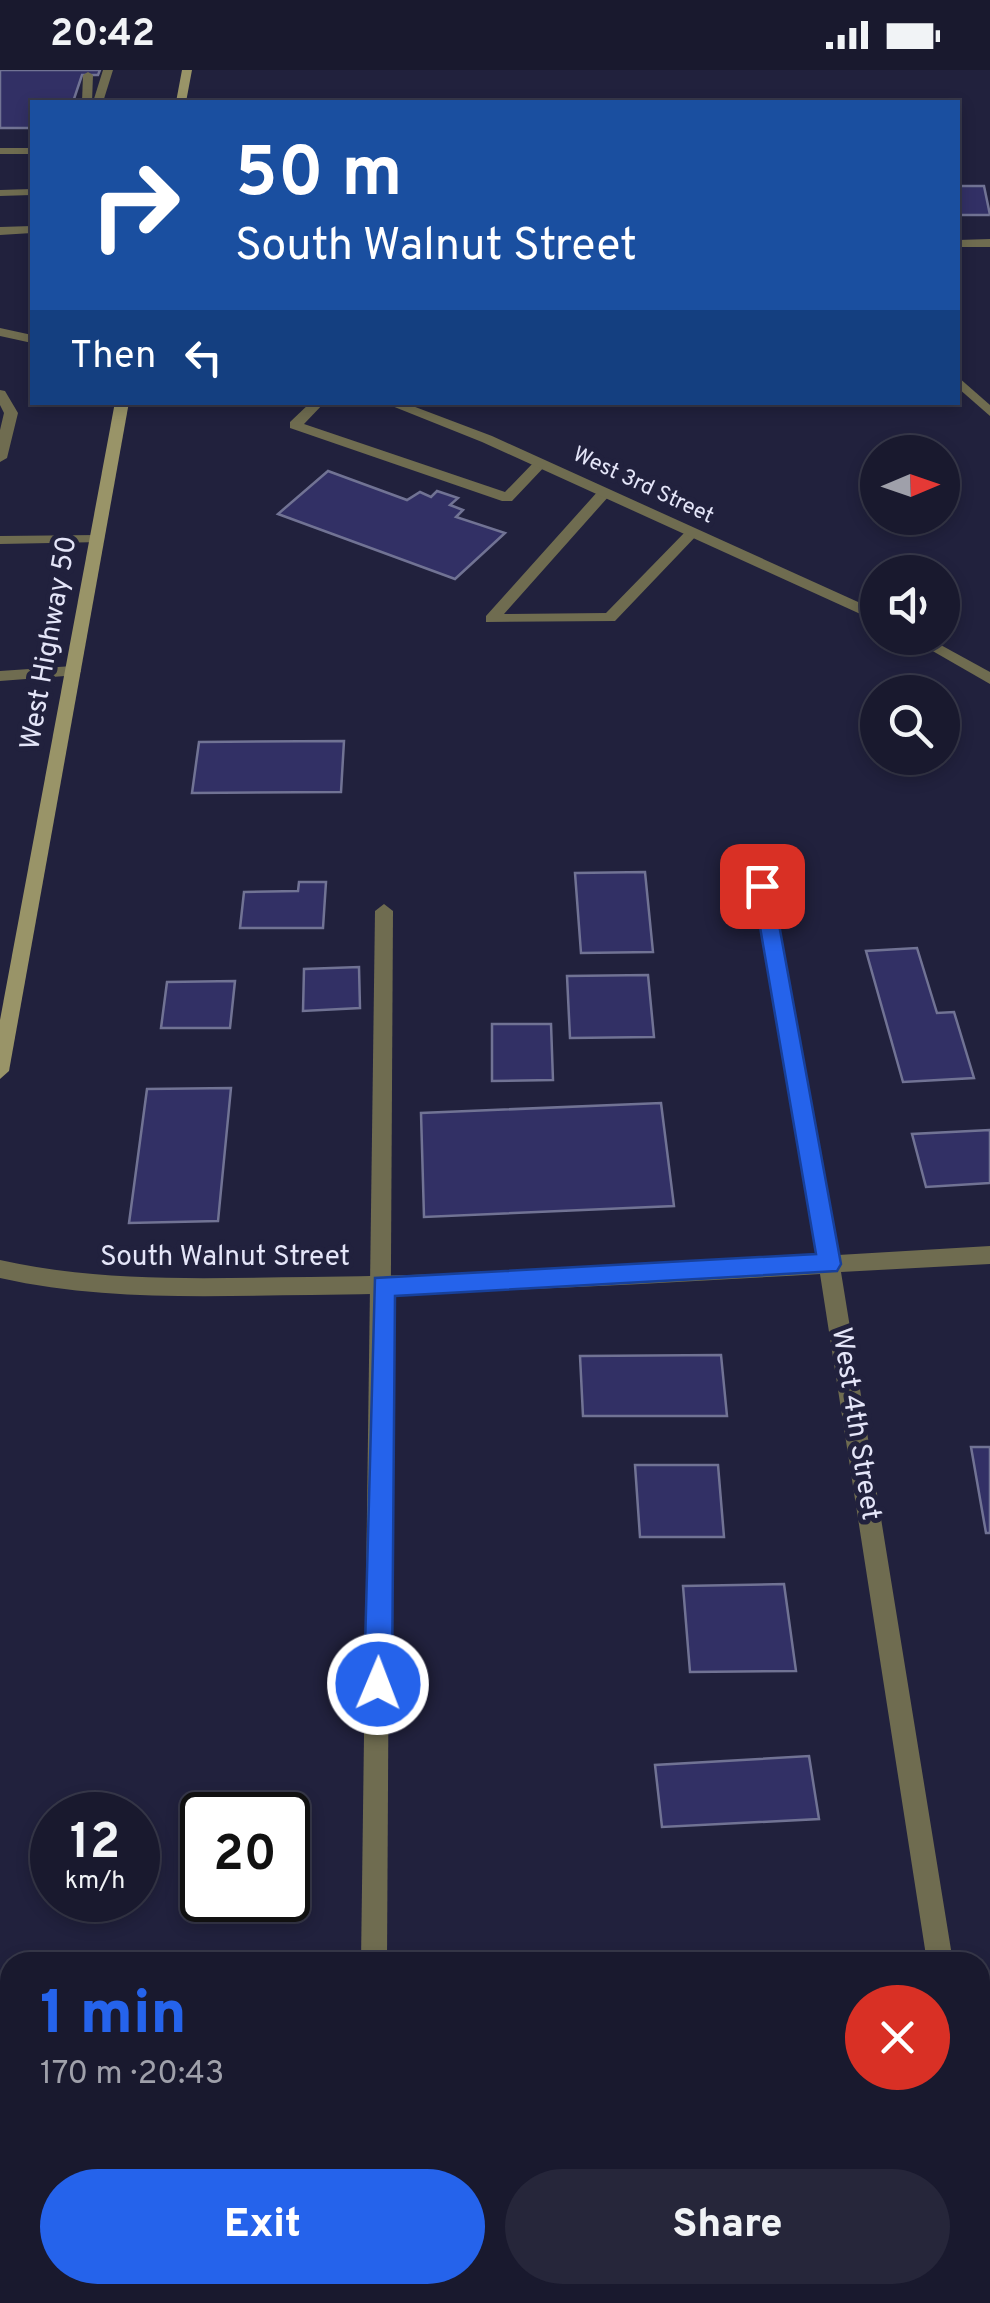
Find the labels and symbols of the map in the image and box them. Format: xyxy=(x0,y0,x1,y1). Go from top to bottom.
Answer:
north arrow xyxy=(860,435,960,535)
street label: West 3rd Street xyxy=(568,442,718,530)
street label: West Highway 50 xyxy=(13,533,87,753)
pin xyxy=(720,844,805,929)
street label: South Walnut Street xyxy=(100,1240,350,1276)
street label: West 4th Street xyxy=(822,1325,888,1523)
position arrow xyxy=(326,1632,430,1736)
speed limit sign: 20 xyxy=(180,1792,310,1922)

